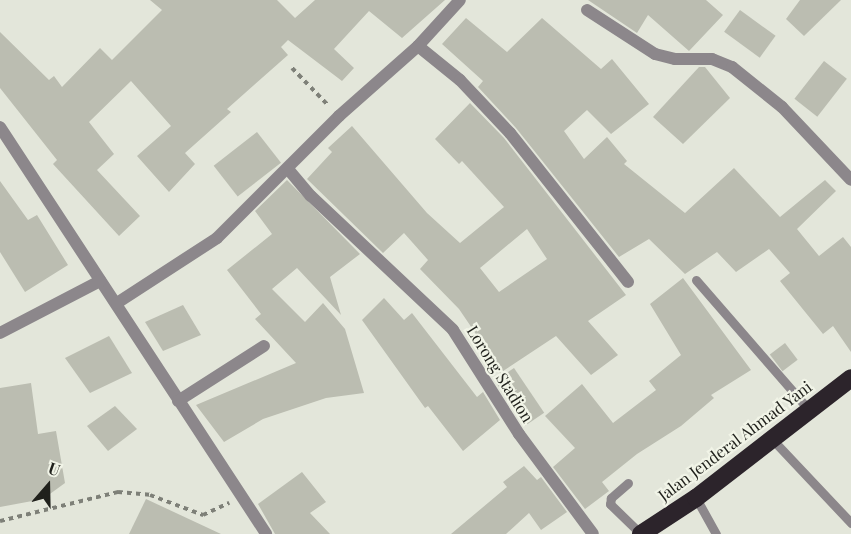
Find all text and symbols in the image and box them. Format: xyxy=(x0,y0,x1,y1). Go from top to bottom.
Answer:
street label: Lorong Stadion xyxy=(463,322,537,426)
street label: Jalan Jenderal Ahmad Yani xyxy=(654,377,816,505)
north arrow xyxy=(18,456,78,516)
text: U xyxy=(46,457,63,480)

